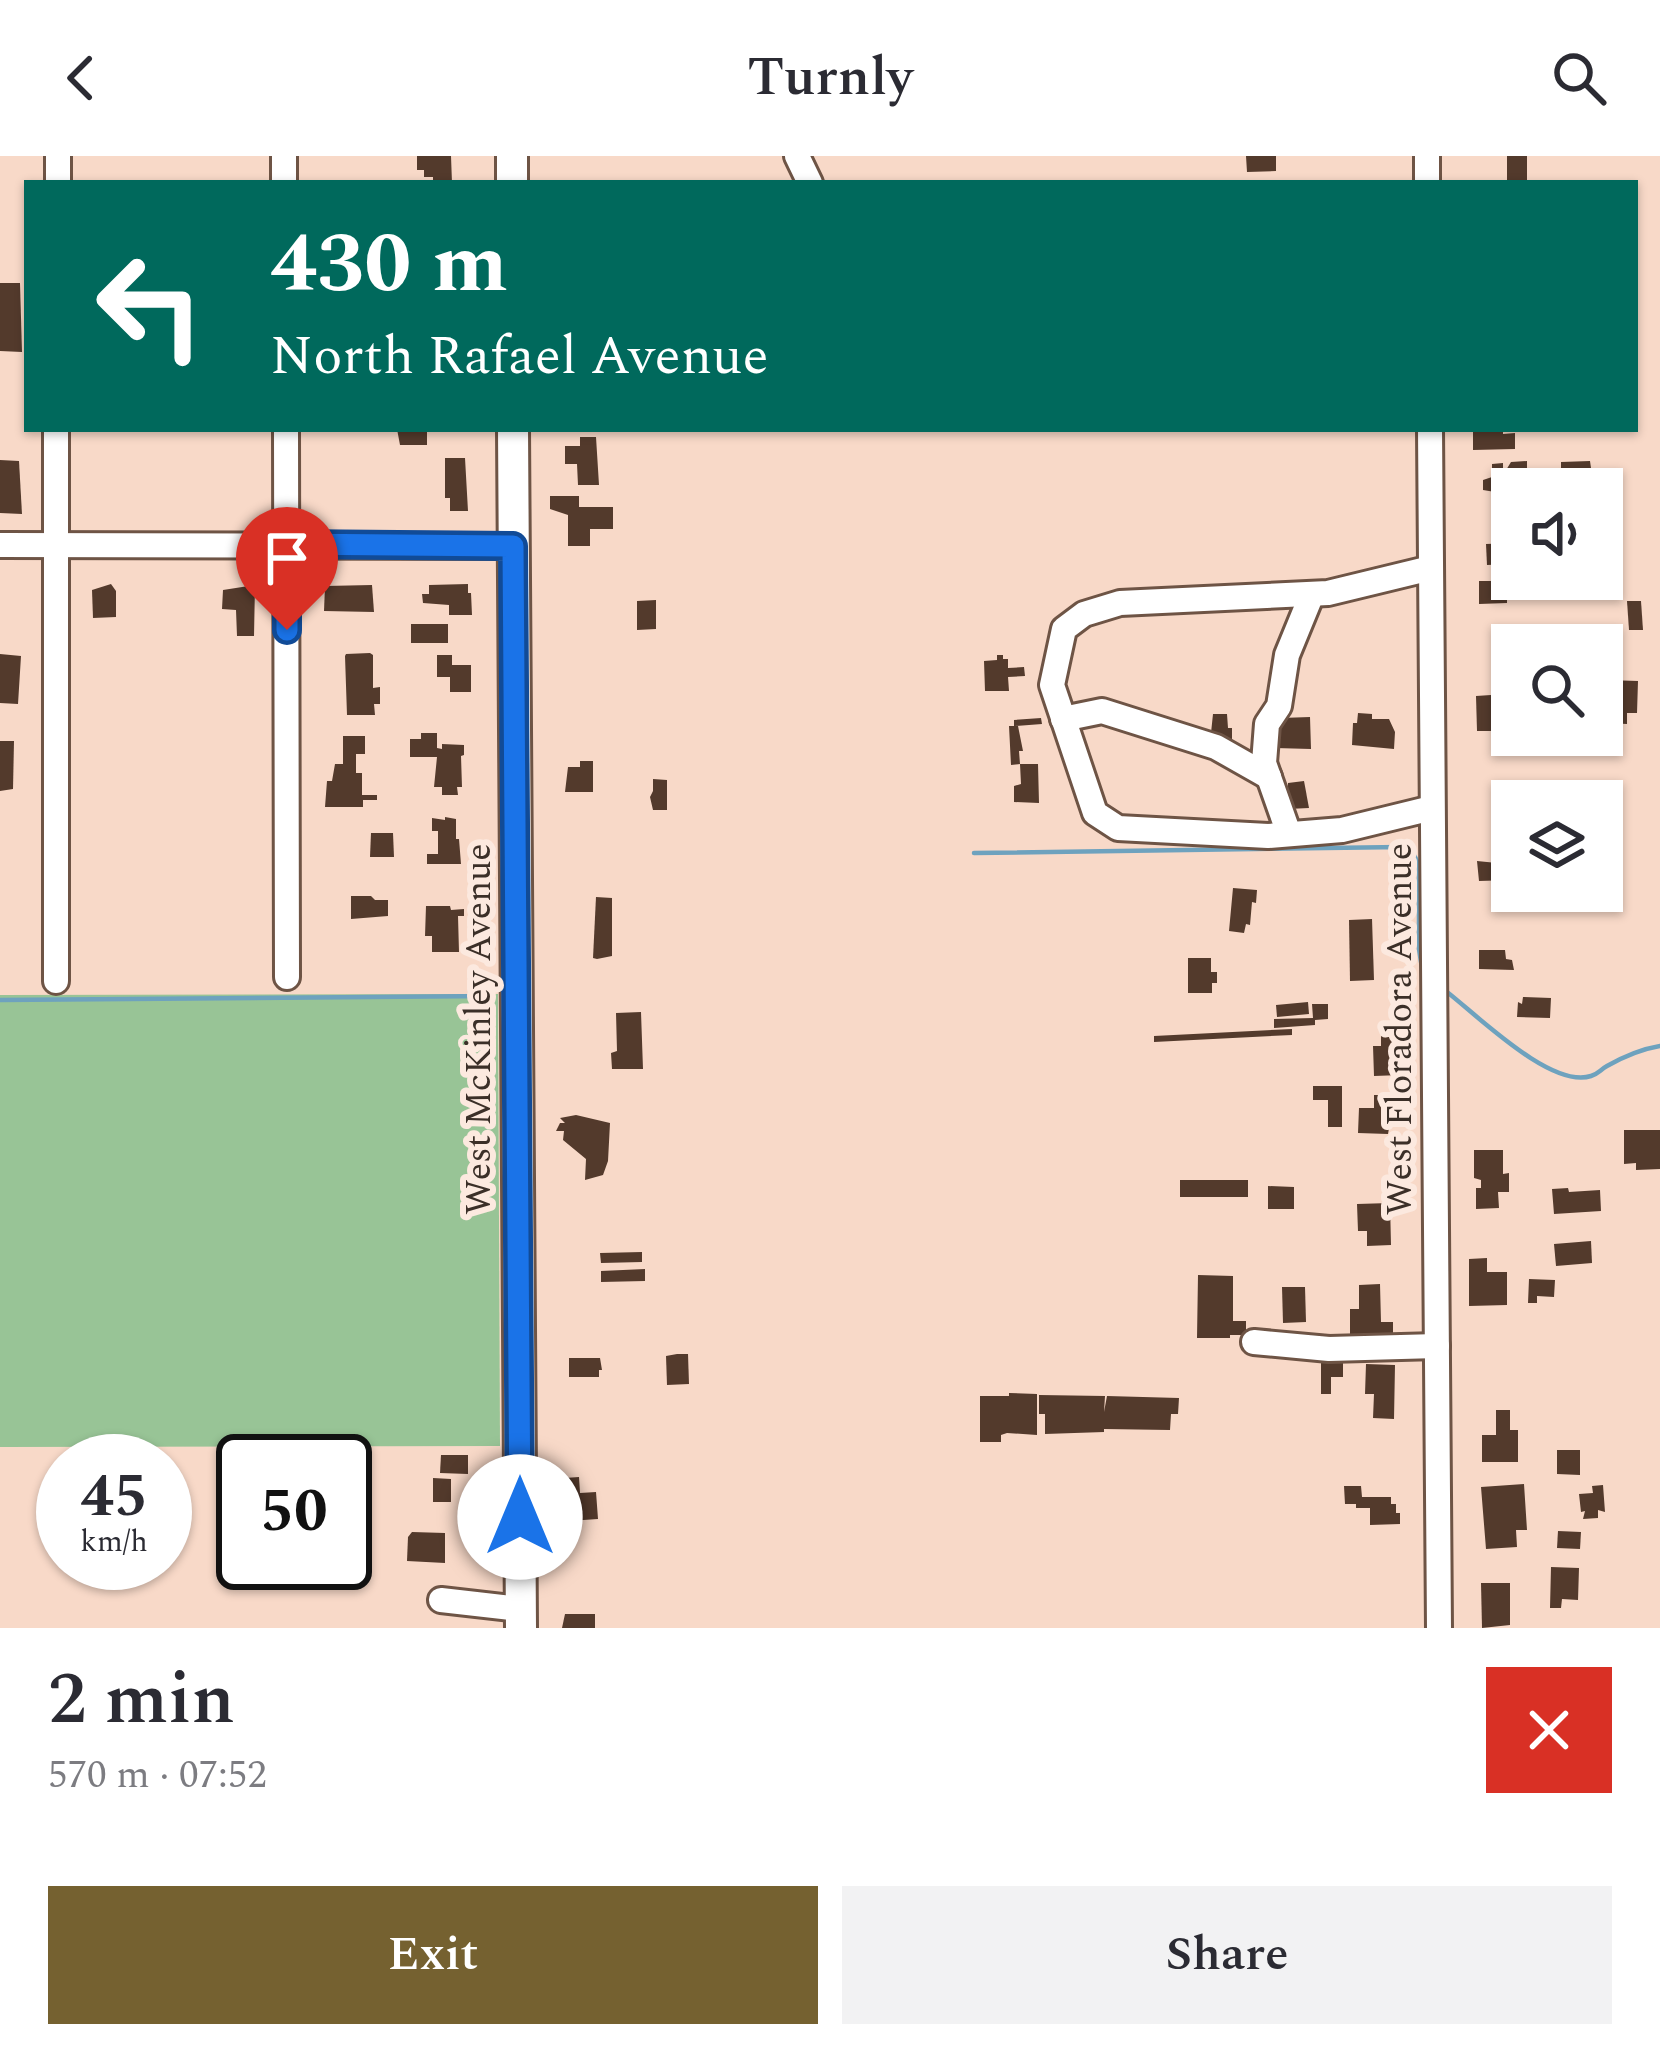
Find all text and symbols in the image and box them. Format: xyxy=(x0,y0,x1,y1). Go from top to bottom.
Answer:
text: Turnly xyxy=(747,37,913,119)
icon: back xyxy=(48,45,114,111)
icon: search xyxy=(1546,45,1612,111)
text: 430 m xyxy=(270,201,508,329)
icon: left xyxy=(72,228,228,384)
text: North Rafael Avenue xyxy=(270,316,769,398)
map controls xyxy=(1491,468,1623,912)
button: sound xyxy=(1491,468,1623,600)
pin xyxy=(236,507,338,630)
icon: arrive xyxy=(254,525,320,591)
button: search xyxy=(1491,624,1623,756)
button: layers xyxy=(1491,780,1623,912)
street label: West McKinley Avenue xyxy=(452,843,507,1215)
street label: West Floradora Avenue xyxy=(1373,843,1428,1215)
speed limit sign: 50 xyxy=(216,1434,372,1590)
text: 45 xyxy=(80,1451,148,1543)
position arrow xyxy=(457,1454,583,1580)
text: km/h xyxy=(80,1519,148,1565)
text: 2 min xyxy=(48,1646,235,1755)
button: close xyxy=(1486,1667,1612,1793)
text: 570 m · 07:52 xyxy=(48,1746,267,1805)
button: Exit xyxy=(48,1886,818,2024)
button: Share xyxy=(842,1886,1612,2024)

